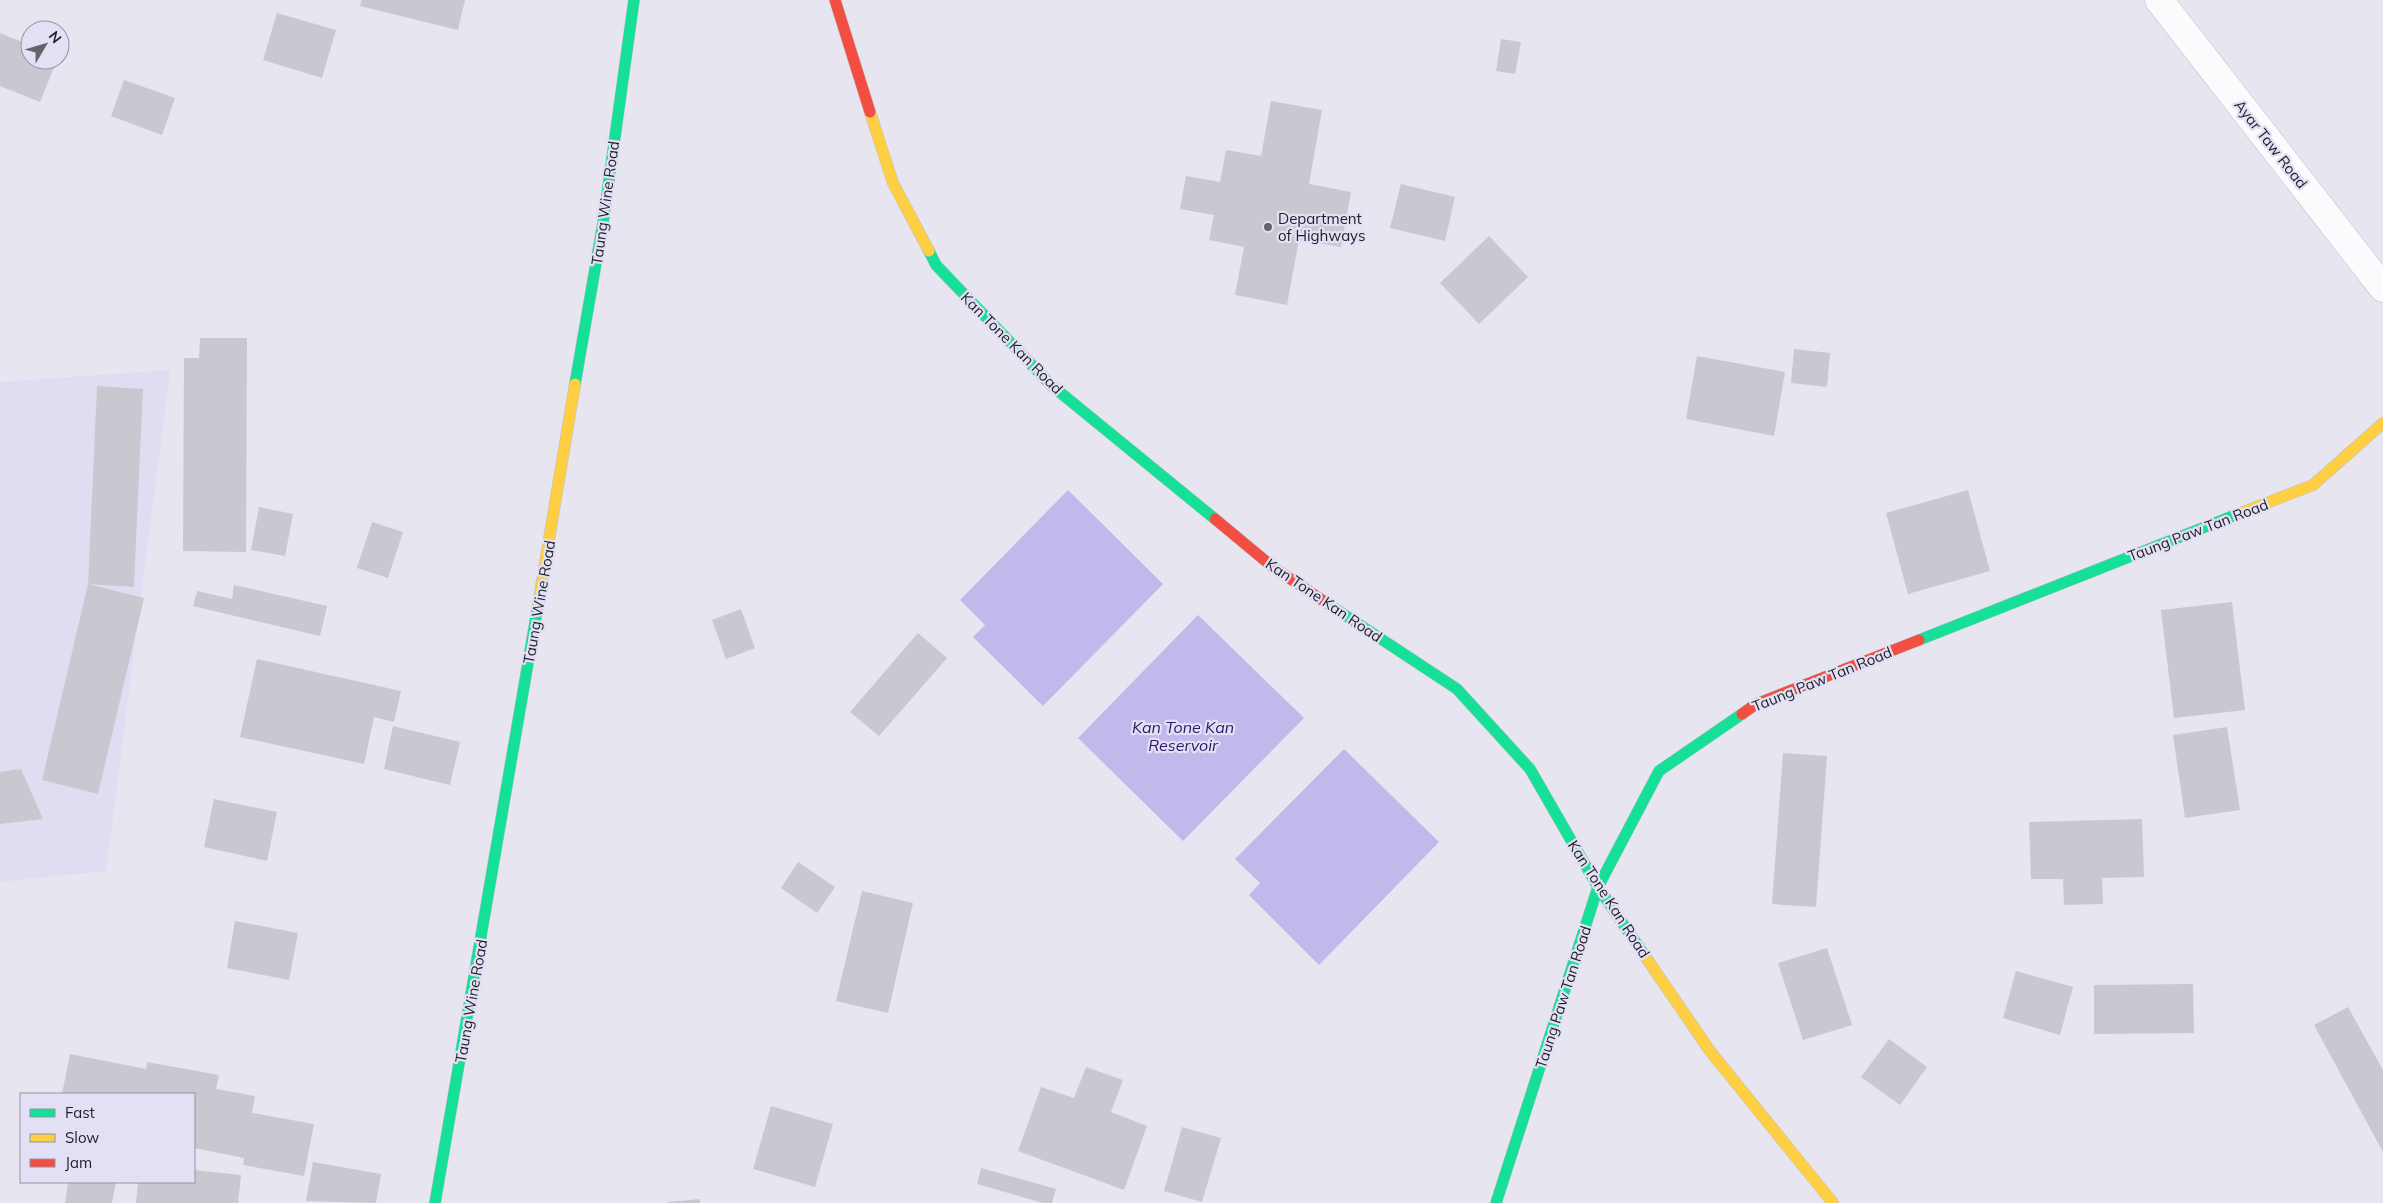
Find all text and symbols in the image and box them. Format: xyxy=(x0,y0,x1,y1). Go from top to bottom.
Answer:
north arrow xyxy=(20,20,70,70)
text: N xyxy=(45,27,66,47)
street label: Ayar Taw Road xyxy=(2230,96,2312,192)
street label: Taung Wine Road xyxy=(587,140,623,266)
place label: Department of Highways xyxy=(1278,209,1365,245)
marker: Department of Highways xyxy=(1262,221,1274,233)
street label: Kan Tone Kan Road xyxy=(957,288,1067,398)
street label: Taung Paw Tan Road xyxy=(2125,494,2271,566)
street label: Taung Wine Road xyxy=(519,539,559,665)
street label: Kan Tone Kan Road xyxy=(1262,554,1386,646)
street label: Taung Paw Tan Road xyxy=(1749,642,1895,716)
water label: Kan Tone Kan Reservoir xyxy=(1132,717,1234,755)
street label: Kan Tone Kan Road xyxy=(1564,837,1654,961)
street label: Taung Paw Tan Road xyxy=(1531,923,1595,1071)
street label: Taung Wine Road xyxy=(451,938,491,1064)
legend xyxy=(20,1093,195,1183)
text: Fast xyxy=(65,1103,95,1122)
text: Slow xyxy=(65,1128,99,1147)
text: Jam xyxy=(65,1153,92,1172)

